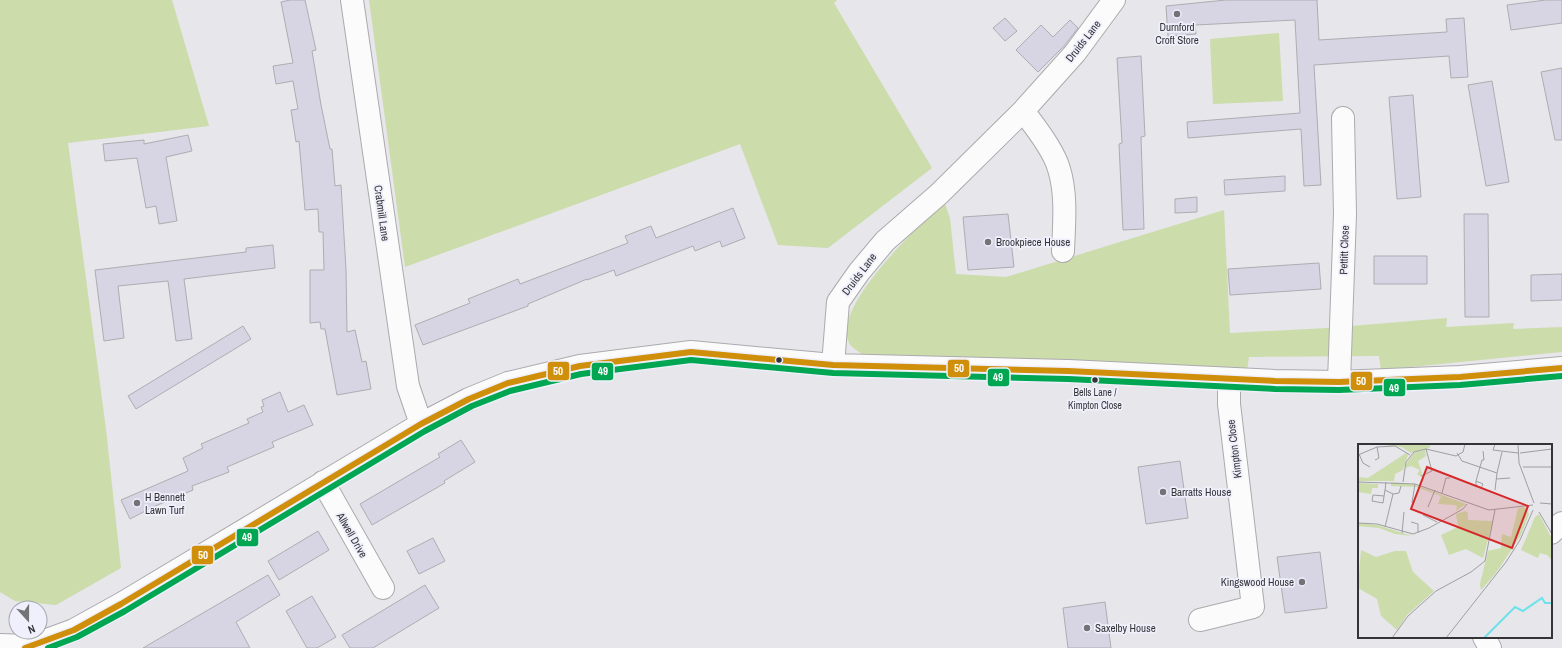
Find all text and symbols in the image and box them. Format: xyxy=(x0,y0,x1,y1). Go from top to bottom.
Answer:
marker: Durnford Croft Store xyxy=(1172,9,1182,19)
street label: Druids Lane xyxy=(1062,17,1104,65)
place label: Durnford Croft Store xyxy=(1155,20,1199,47)
street label: Crabmill Lane xyxy=(371,184,393,242)
street label: Pettitt Close xyxy=(1336,225,1352,275)
place label: Brookpiece House xyxy=(996,235,1070,249)
marker: Brookpiece House xyxy=(983,237,993,247)
street label: Druids Lane xyxy=(839,250,879,298)
unlabelled marker xyxy=(774,355,784,365)
line badge: 50 xyxy=(947,359,970,378)
line badge: 50 xyxy=(547,361,570,381)
text: 50 xyxy=(954,361,964,375)
line badge: 49 xyxy=(591,362,614,381)
text: 50 xyxy=(553,364,563,378)
text: 49 xyxy=(598,364,608,378)
line badge: 49 xyxy=(987,368,1010,387)
text: 49 xyxy=(993,370,1003,384)
line badge: 50 xyxy=(1350,371,1373,391)
text: 50 xyxy=(1356,374,1366,388)
marker: Bells Lane / Kimpton Close xyxy=(1090,375,1100,385)
line badge: 49 xyxy=(1383,378,1406,397)
text: 49 xyxy=(1389,381,1399,395)
place label: Bells Lane / Kimpton Close xyxy=(1068,386,1122,412)
street label: Kimpton Close xyxy=(1223,419,1245,479)
inset map xyxy=(1358,444,1552,638)
place label: Barratts House xyxy=(1171,485,1231,499)
marker: Barratts House xyxy=(1158,487,1168,497)
place label: H Bennett Lawn Turf xyxy=(145,490,186,517)
marker: H Bennett Lawn Turf xyxy=(132,498,142,508)
street label: Allwell Drive xyxy=(333,509,370,560)
line badge: 49 xyxy=(236,528,259,547)
text: 49 xyxy=(242,530,252,544)
line badge: 50 xyxy=(191,545,214,565)
text: 50 xyxy=(198,548,208,562)
place label: Kingswood House xyxy=(1221,575,1294,589)
marker: Kingswood House xyxy=(1297,577,1307,587)
north arrow xyxy=(8,600,48,640)
place label: Saxelby House xyxy=(1095,621,1156,635)
text: N xyxy=(26,622,37,637)
marker: Saxelby House xyxy=(1082,623,1092,633)

